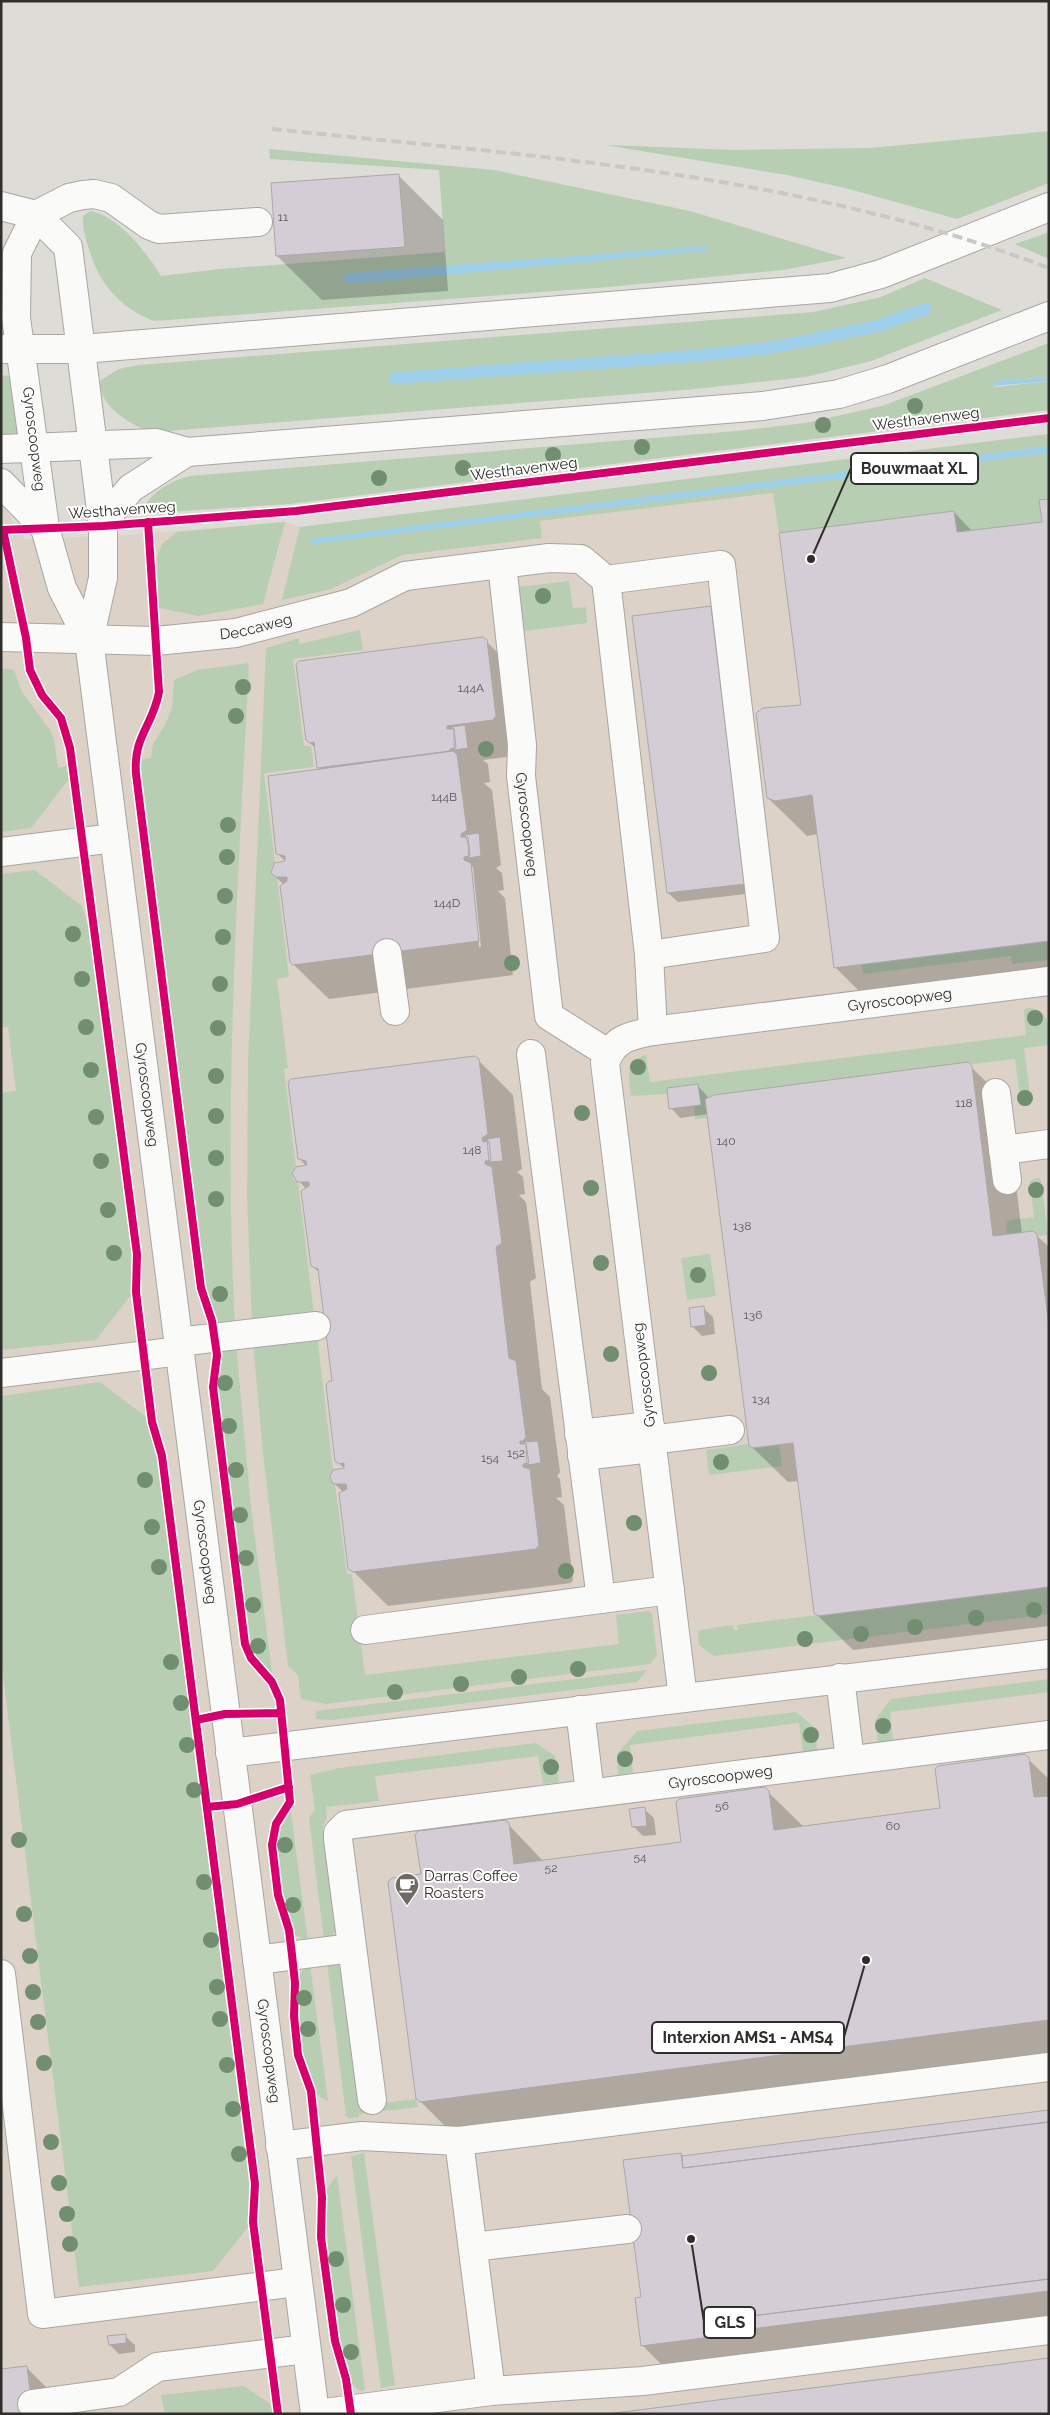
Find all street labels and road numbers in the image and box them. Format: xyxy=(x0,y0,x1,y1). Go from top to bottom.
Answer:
street label: Gyroscoopweg xyxy=(19,386,49,492)
street label: Westhavenweg xyxy=(872,404,980,434)
street label: Westhavenweg xyxy=(470,454,578,484)
street label: Westhavenweg xyxy=(68,497,176,523)
street label: Deccaweg xyxy=(219,610,294,644)
street label: Gyroscoopweg xyxy=(512,771,542,878)
street label: Gyroscoopweg xyxy=(847,984,953,1015)
street label: Gyroscoopweg xyxy=(131,1042,163,1148)
street label: Gyroscoopweg xyxy=(629,1322,659,1428)
street label: Gyroscoopweg xyxy=(190,1499,221,1605)
street label: Gyroscoopweg xyxy=(667,1761,774,1793)
street label: Gyroscoopweg xyxy=(253,1998,284,2104)

